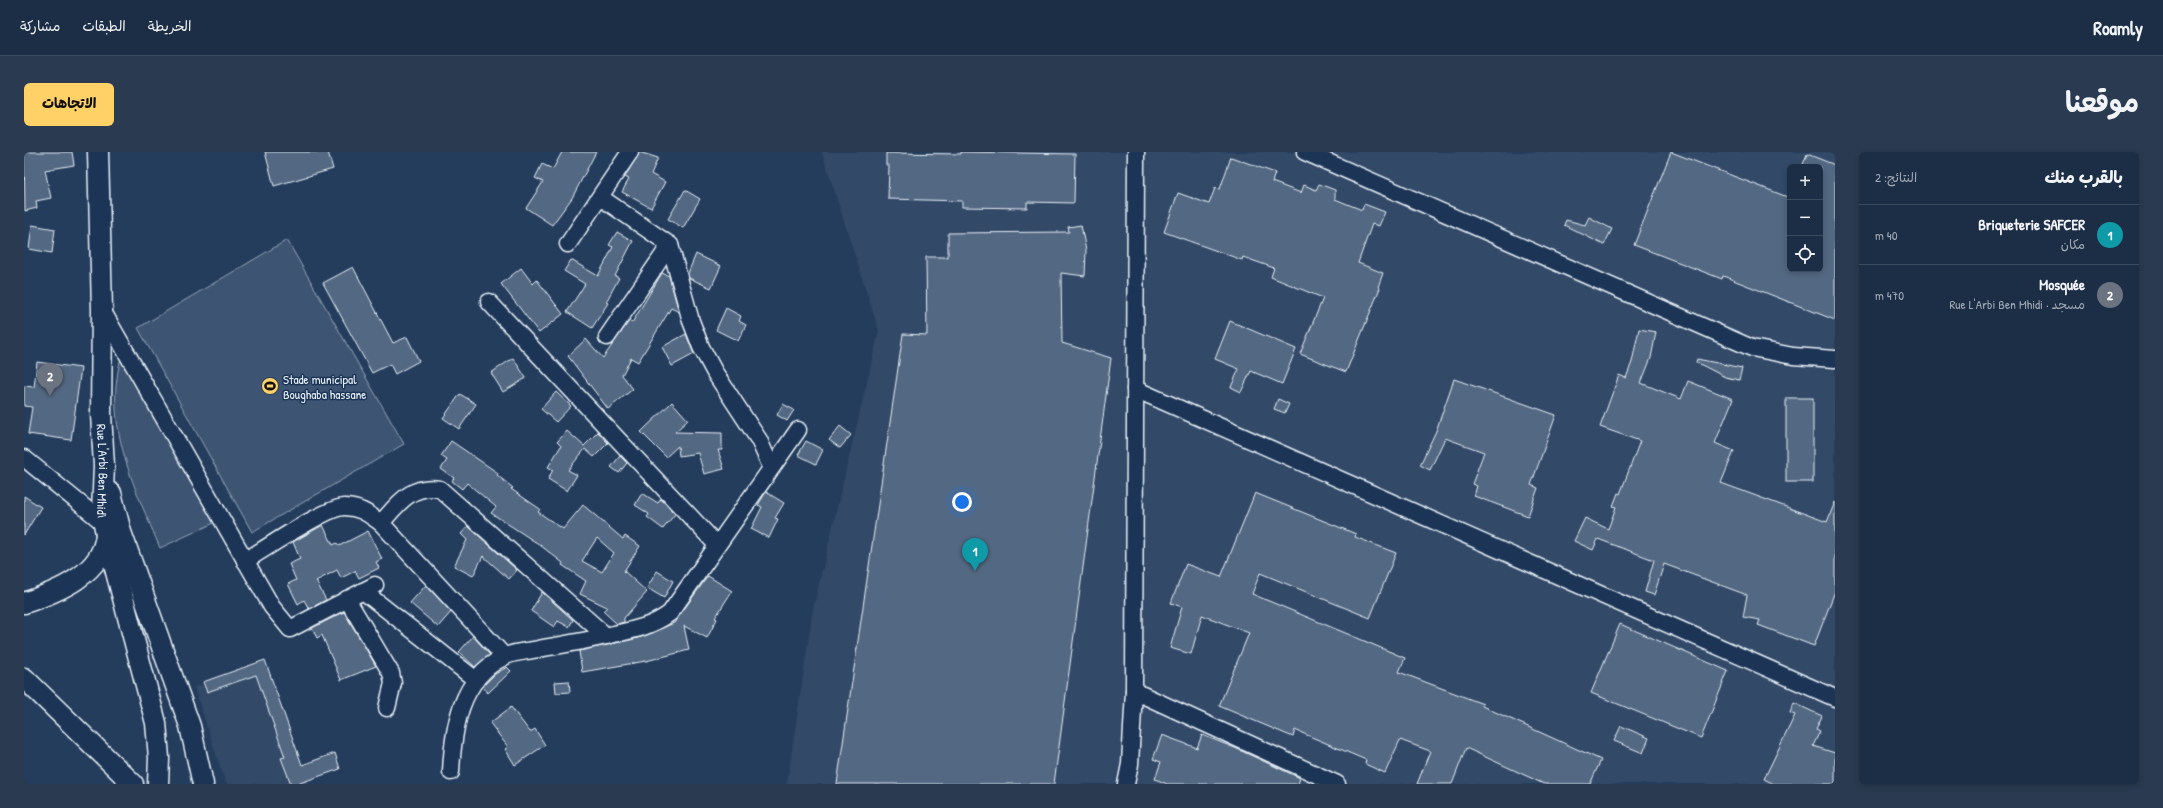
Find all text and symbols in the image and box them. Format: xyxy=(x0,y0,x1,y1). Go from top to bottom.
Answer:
text: Roamly xyxy=(2093,15,2143,41)
text: مشاركة xyxy=(20,16,60,35)
text: الطبقات xyxy=(82,16,126,35)
text: الخريطة xyxy=(148,16,191,35)
button: الاتجاهات xyxy=(24,83,114,126)
text: موقعنا xyxy=(2065,83,2139,121)
map controls xyxy=(1787,164,1823,272)
button: + xyxy=(1787,164,1823,200)
text: بالقرب منك xyxy=(2045,165,2123,188)
text: النتائج: 2 xyxy=(1875,168,1917,186)
button: − xyxy=(1787,200,1823,236)
text: Briqueterie SAFCER xyxy=(1978,214,2085,235)
text: 40 m xyxy=(1875,226,1898,244)
text: 1 xyxy=(2108,226,2112,244)
text: مكان xyxy=(2061,235,2085,253)
button: locate xyxy=(1787,236,1823,272)
text: Mosquée xyxy=(2039,274,2085,295)
text: 470 m xyxy=(1875,286,1904,304)
text: 2 xyxy=(2107,286,2113,304)
text: مسجد · Rue L'Arbi Ben Mhidi xyxy=(1949,295,2085,313)
pin: 2 xyxy=(37,363,63,396)
place label: Stade municipal Boughaba hassane xyxy=(283,370,367,403)
sports icon: Stade municipal Boughaba hassane xyxy=(260,376,280,396)
street label: Rue L'Arbi Ben Mhidi xyxy=(93,424,113,519)
your location xyxy=(952,492,972,512)
pin: 1 xyxy=(962,538,988,571)

